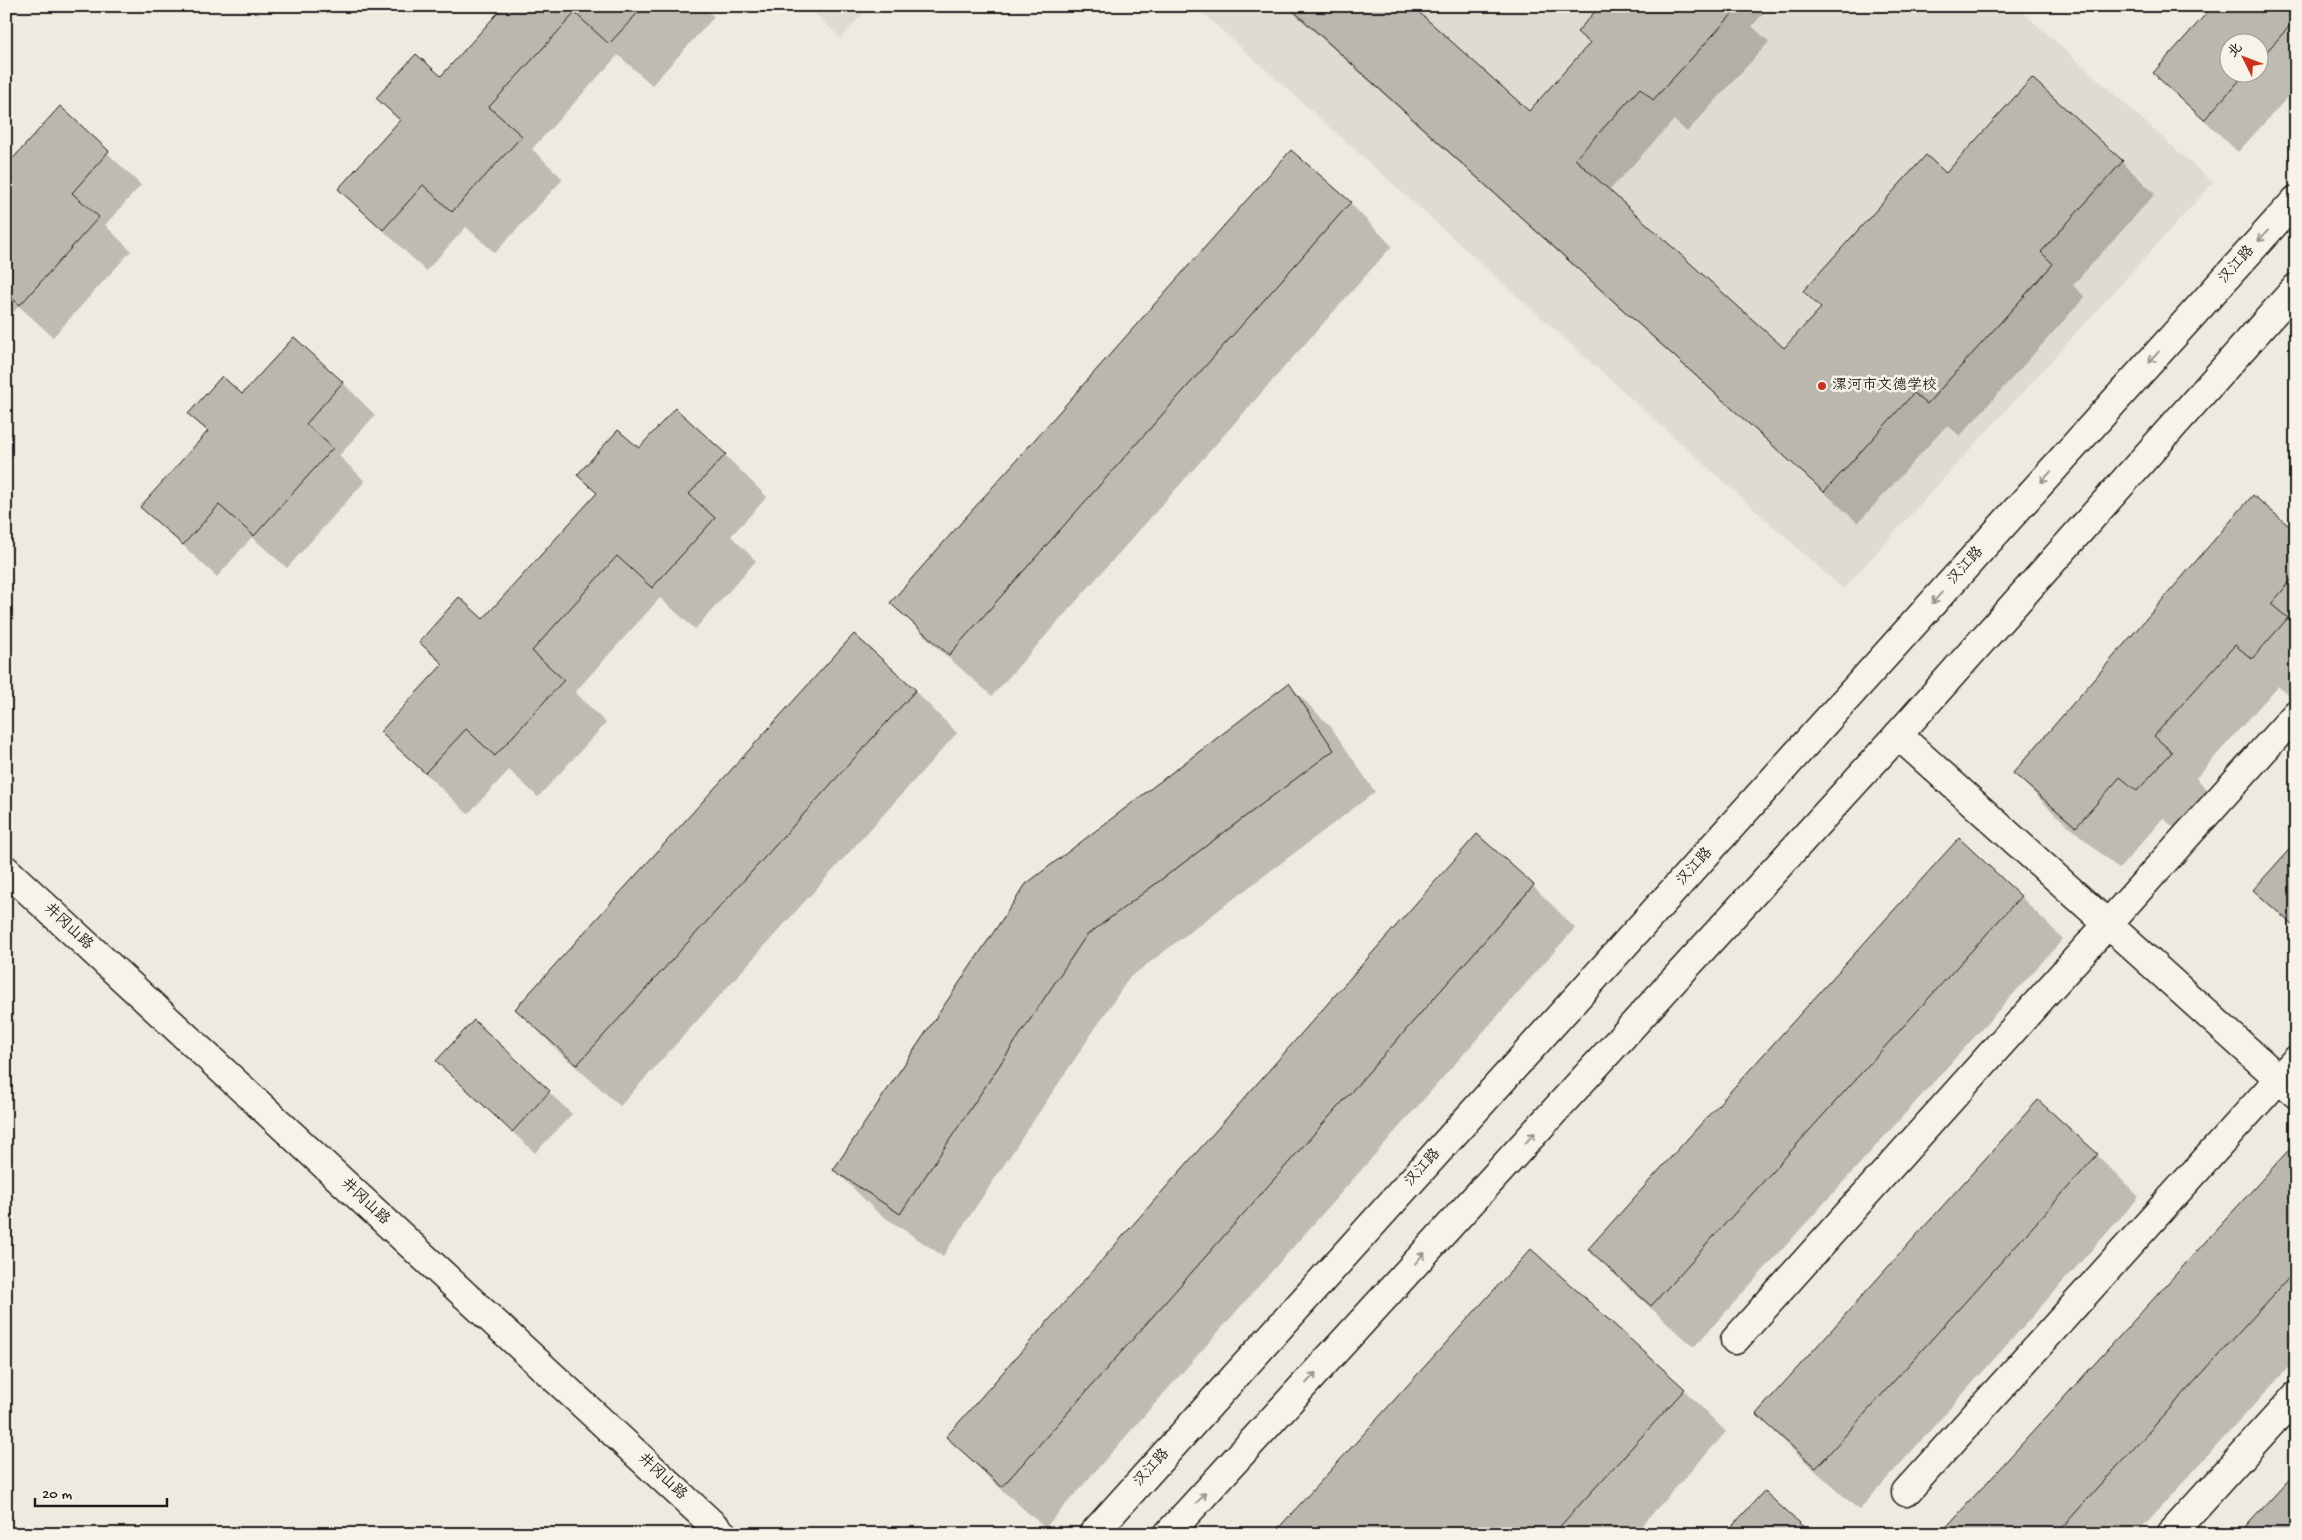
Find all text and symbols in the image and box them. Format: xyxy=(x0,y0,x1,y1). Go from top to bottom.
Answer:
north arrow xyxy=(2220,32,2270,82)
text: 北 xyxy=(2225,40,2247,62)
one-way arrow xyxy=(2257,229,2269,242)
street label: 汉江路 xyxy=(2215,242,2259,288)
one-way arrow xyxy=(2148,350,2160,363)
place label: 漯河市文德学校 xyxy=(1832,376,1937,395)
marker: 漯河市文德学校 xyxy=(1816,380,1828,392)
one-way arrow xyxy=(2040,471,2051,484)
street label: 汉江路 xyxy=(1944,543,1988,589)
one-way arrow xyxy=(1931,591,1943,604)
street label: 汉江路 xyxy=(1673,844,1717,890)
street label: 井冈山路 xyxy=(40,900,96,954)
one-way arrow xyxy=(1524,1131,1536,1144)
street label: 汉江路 xyxy=(1401,1145,1445,1191)
street label: 井冈山路 xyxy=(337,1175,393,1229)
one-way arrow xyxy=(1414,1251,1426,1264)
one-way arrow xyxy=(1305,1371,1316,1384)
street label: 汉江路 xyxy=(1130,1445,1174,1491)
street label: 井冈山路 xyxy=(634,1450,690,1504)
scale bar xyxy=(35,1475,168,1507)
text: 20 m xyxy=(42,1486,72,1504)
one-way arrow xyxy=(1195,1491,1207,1504)

